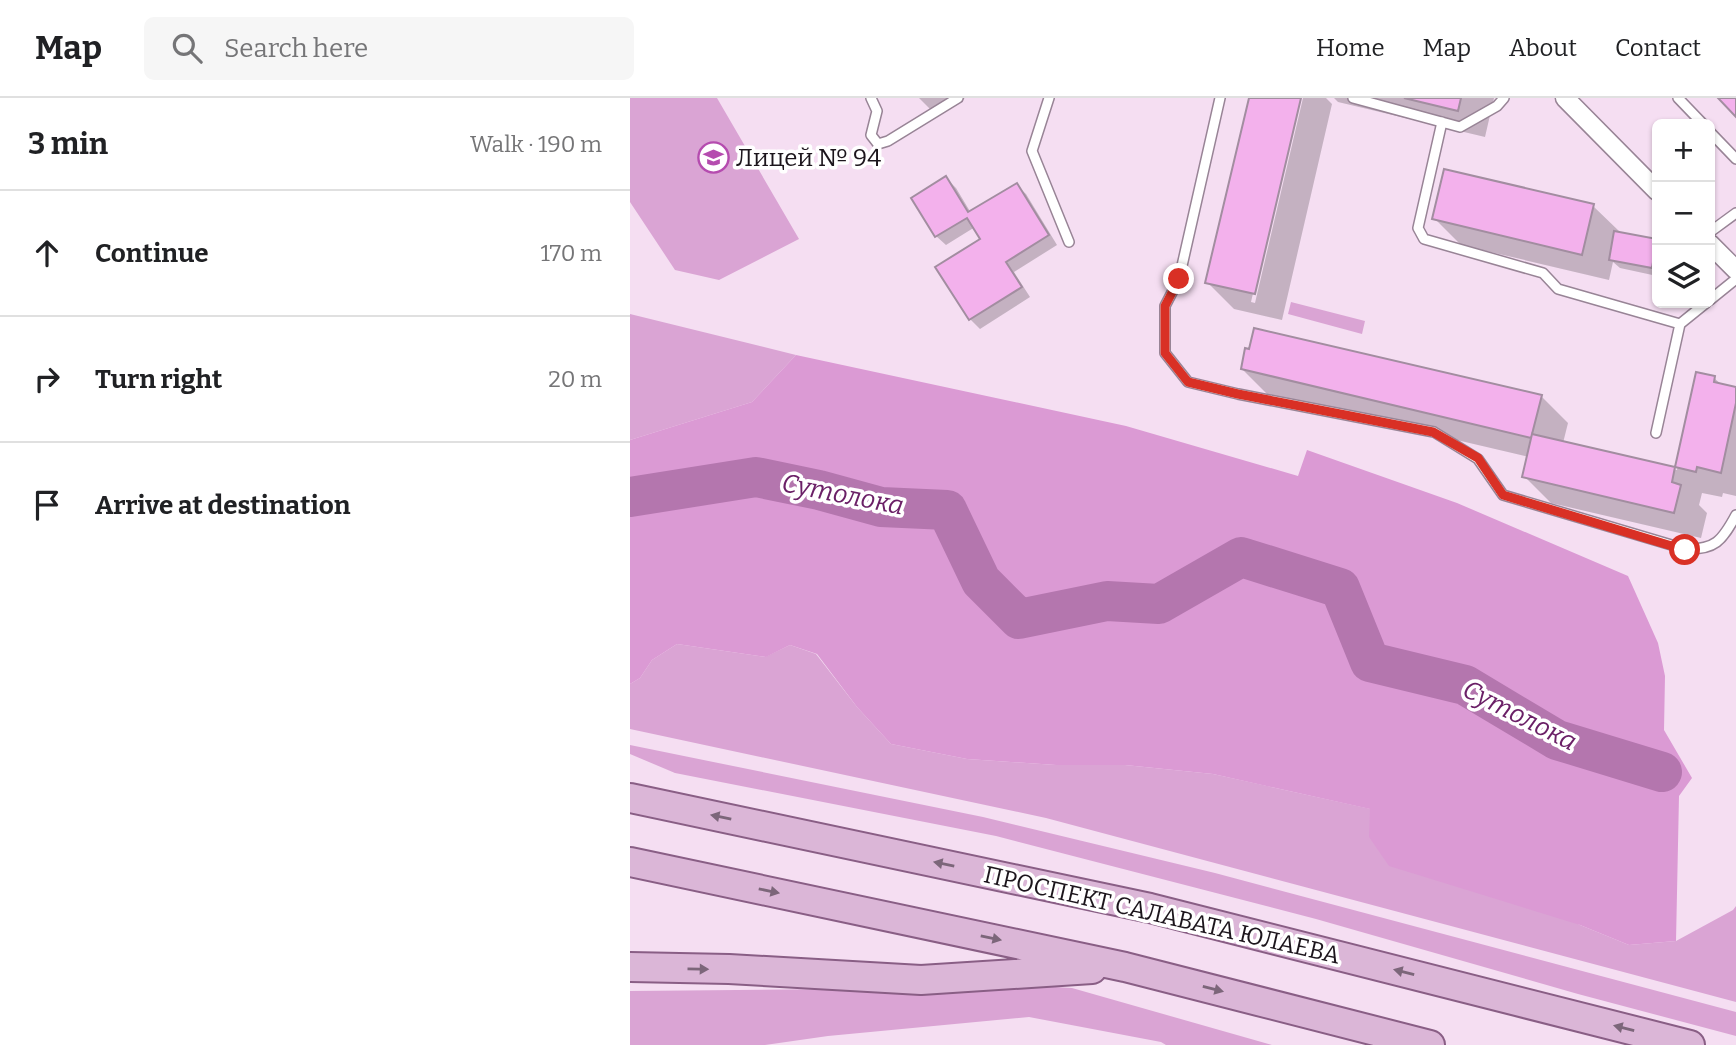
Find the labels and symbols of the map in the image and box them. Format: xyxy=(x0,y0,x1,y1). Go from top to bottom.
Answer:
school or university icon: Лицей № 94 xyxy=(696,141,730,175)
place label: Лицей № 94 xyxy=(736,144,881,172)
route end xyxy=(1163,263,1194,294)
water label: Сутолока xyxy=(779,467,907,522)
route start xyxy=(1669,534,1700,565)
water label: Сутолока xyxy=(1458,674,1582,757)
one-way arrow xyxy=(710,811,732,822)
one-way arrow xyxy=(933,859,955,870)
street label: ПРОСПЕКТ САЛАВАТА ЮЛАЕВА xyxy=(981,860,1343,970)
one-way arrow xyxy=(758,886,780,897)
one-way arrow xyxy=(980,933,1002,944)
one-way arrow xyxy=(687,963,709,975)
one-way arrow xyxy=(1392,966,1414,977)
one-way arrow xyxy=(1202,984,1224,995)
one-way arrow xyxy=(1613,1022,1635,1033)

